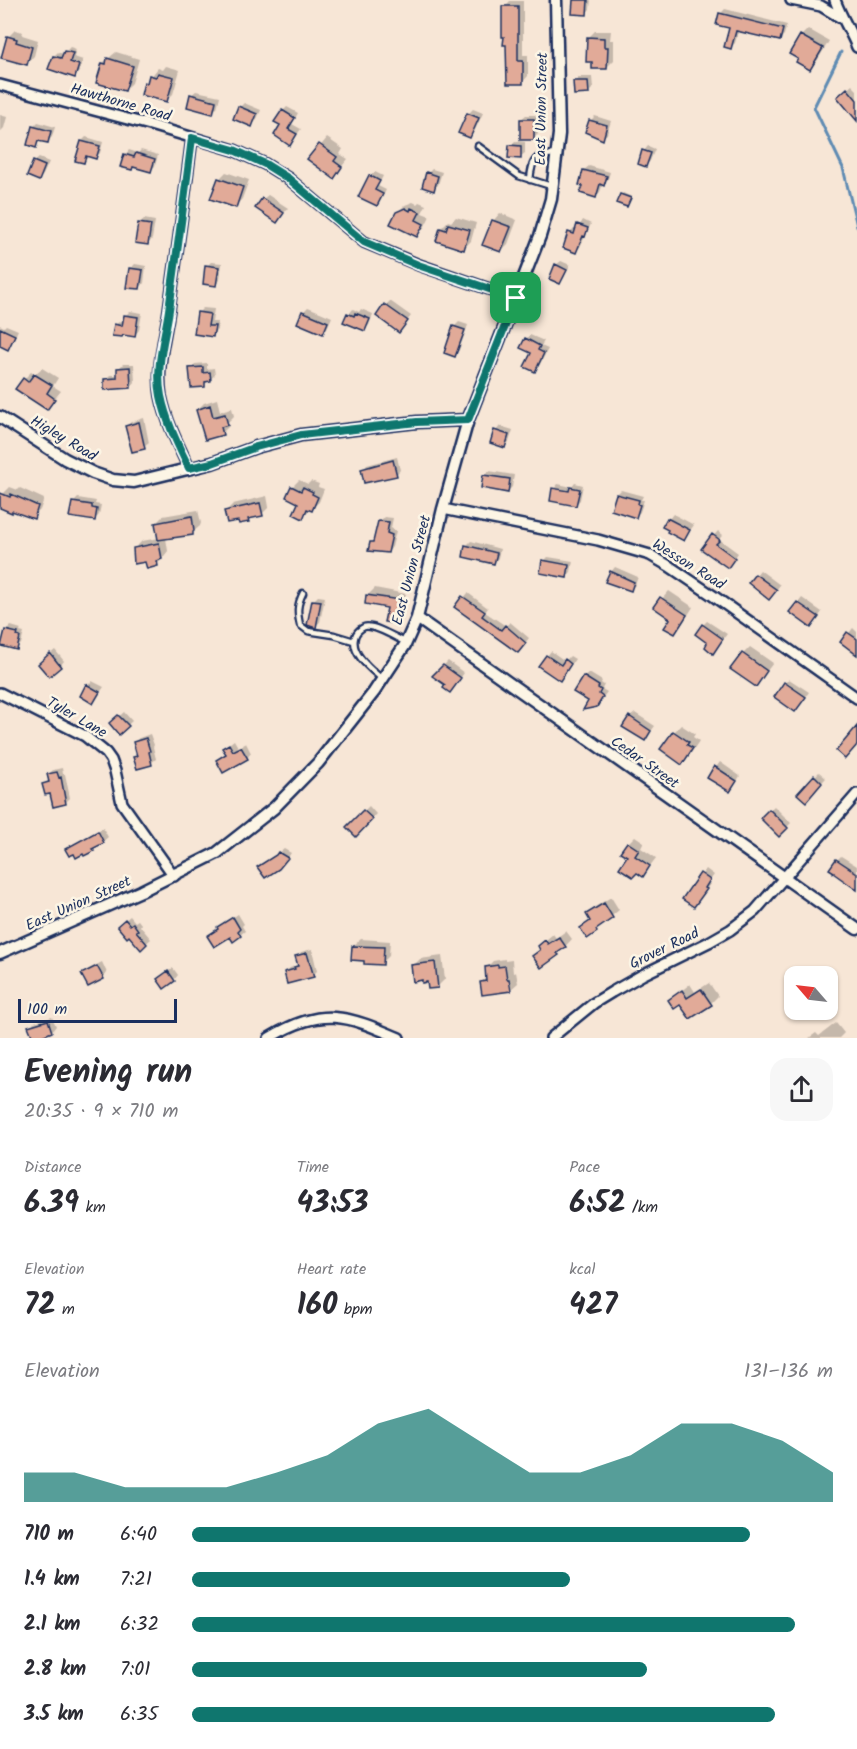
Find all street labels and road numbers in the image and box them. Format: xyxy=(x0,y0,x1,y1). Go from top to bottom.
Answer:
street label: East Union Street xyxy=(529,52,555,166)
street label: Hawthorne Road xyxy=(68,77,174,129)
street label: Higley Road xyxy=(25,409,102,469)
street label: East Union Street xyxy=(386,512,438,628)
street label: Wesson Road xyxy=(647,533,730,597)
street label: Tyler Lane xyxy=(42,691,111,745)
street label: Cedar Street xyxy=(605,730,684,795)
street label: East Union Street xyxy=(22,870,135,938)
street label: Grover Road xyxy=(625,921,704,976)

